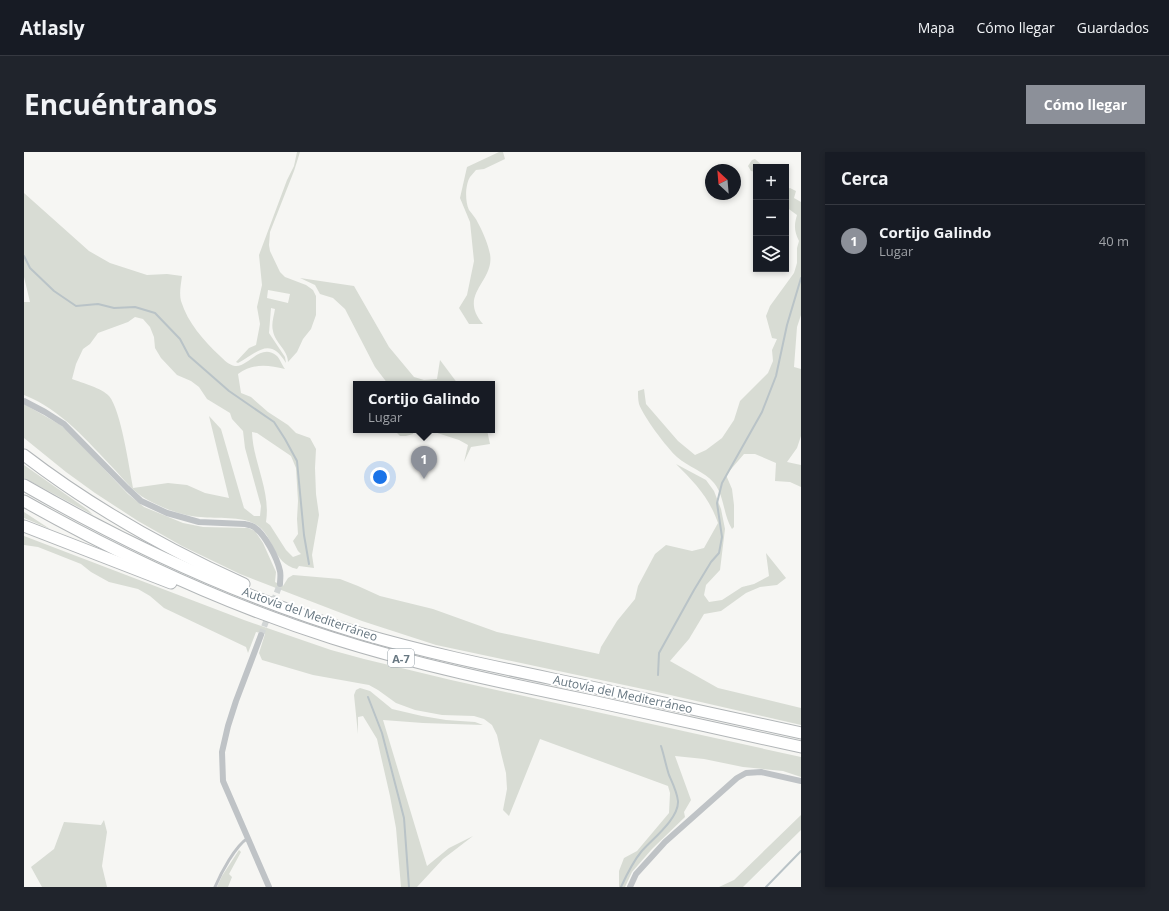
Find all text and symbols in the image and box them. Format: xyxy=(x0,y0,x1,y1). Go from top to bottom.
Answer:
text: Atlasly xyxy=(20,15,85,41)
text: Mapa xyxy=(918,18,954,37)
text: Cómo llegar xyxy=(976,18,1055,37)
text: Guardados xyxy=(1077,18,1149,37)
text: Encuéntranos xyxy=(24,85,217,123)
button: Cómo llegar xyxy=(1026,85,1145,124)
north arrow xyxy=(705,164,741,200)
map controls xyxy=(753,164,789,272)
button: + xyxy=(753,164,789,200)
text: Cerca xyxy=(841,167,889,190)
button: − xyxy=(753,200,789,236)
text: Cortijo Galindo xyxy=(879,222,991,242)
text: 1 xyxy=(850,232,858,250)
text: 40 m xyxy=(1099,232,1129,250)
button: layers xyxy=(753,236,789,272)
text: Lugar xyxy=(879,242,913,260)
popup xyxy=(353,381,495,433)
text: Cortijo Galindo xyxy=(368,388,480,408)
text: Lugar xyxy=(368,408,402,426)
pin: 1 xyxy=(411,446,437,479)
your location xyxy=(370,467,390,487)
street label: Autovía del Mediterráneo xyxy=(240,583,380,645)
road number: A-7 xyxy=(388,649,414,667)
street label: Autovía del Mediterráneo xyxy=(552,671,694,717)

